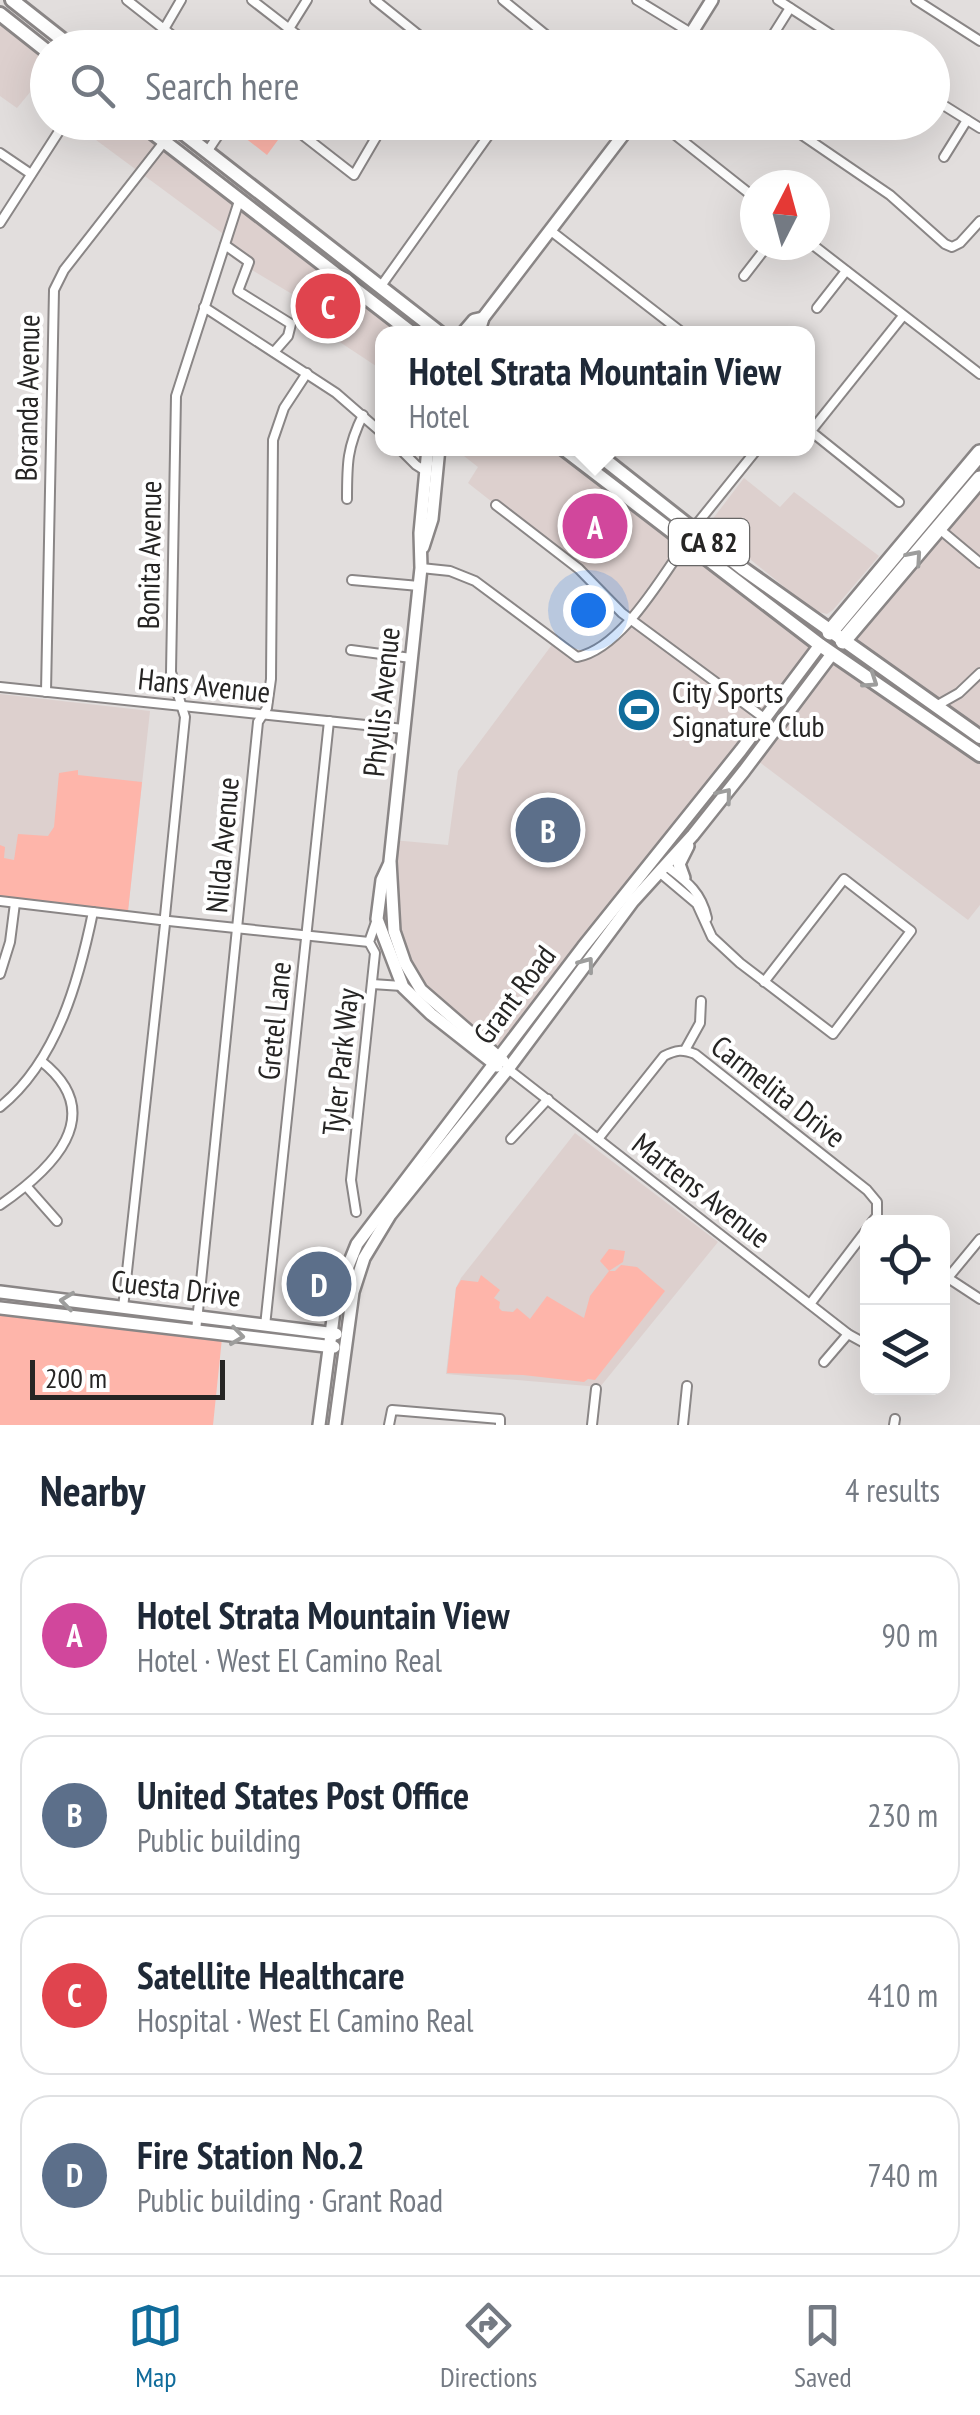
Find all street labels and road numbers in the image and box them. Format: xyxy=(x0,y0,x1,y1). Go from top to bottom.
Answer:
street label: Boranda Avenue xyxy=(6,314,47,482)
street label: Bonita Avenue xyxy=(128,480,169,630)
road number: CA 82 xyxy=(669,519,749,565)
street label: Phyllis Avenue xyxy=(353,625,408,779)
street label: Hans Avenue xyxy=(136,658,272,711)
street label: Nilda Avenue xyxy=(196,775,247,914)
street label: Grant Road xyxy=(464,937,564,1051)
street label: Gretel Lane xyxy=(248,960,299,1082)
street label: Tyler Park Way xyxy=(312,986,367,1137)
street label: Carmelita Drive xyxy=(704,1026,854,1155)
street label: Martens Avenue xyxy=(625,1124,779,1256)
street label: Cuesta Drive xyxy=(109,1260,243,1315)

